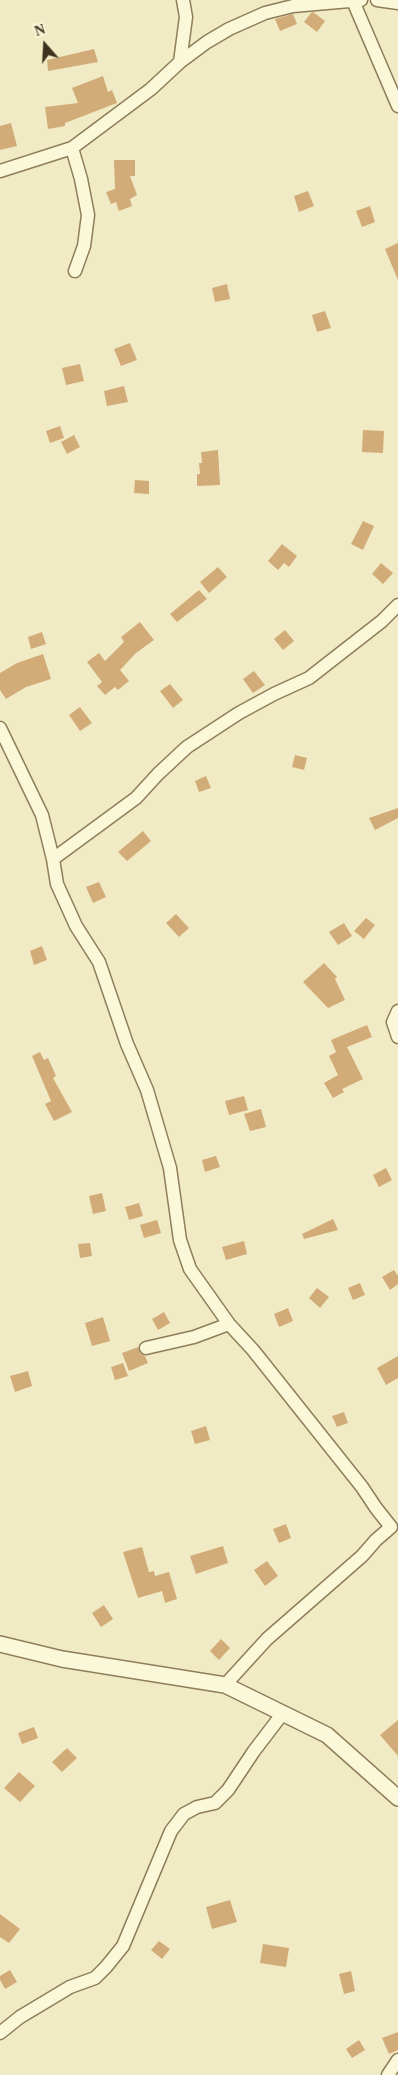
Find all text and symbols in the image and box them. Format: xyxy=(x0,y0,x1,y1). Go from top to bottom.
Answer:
north arrow xyxy=(20,20,70,70)
text: N xyxy=(33,22,47,39)

